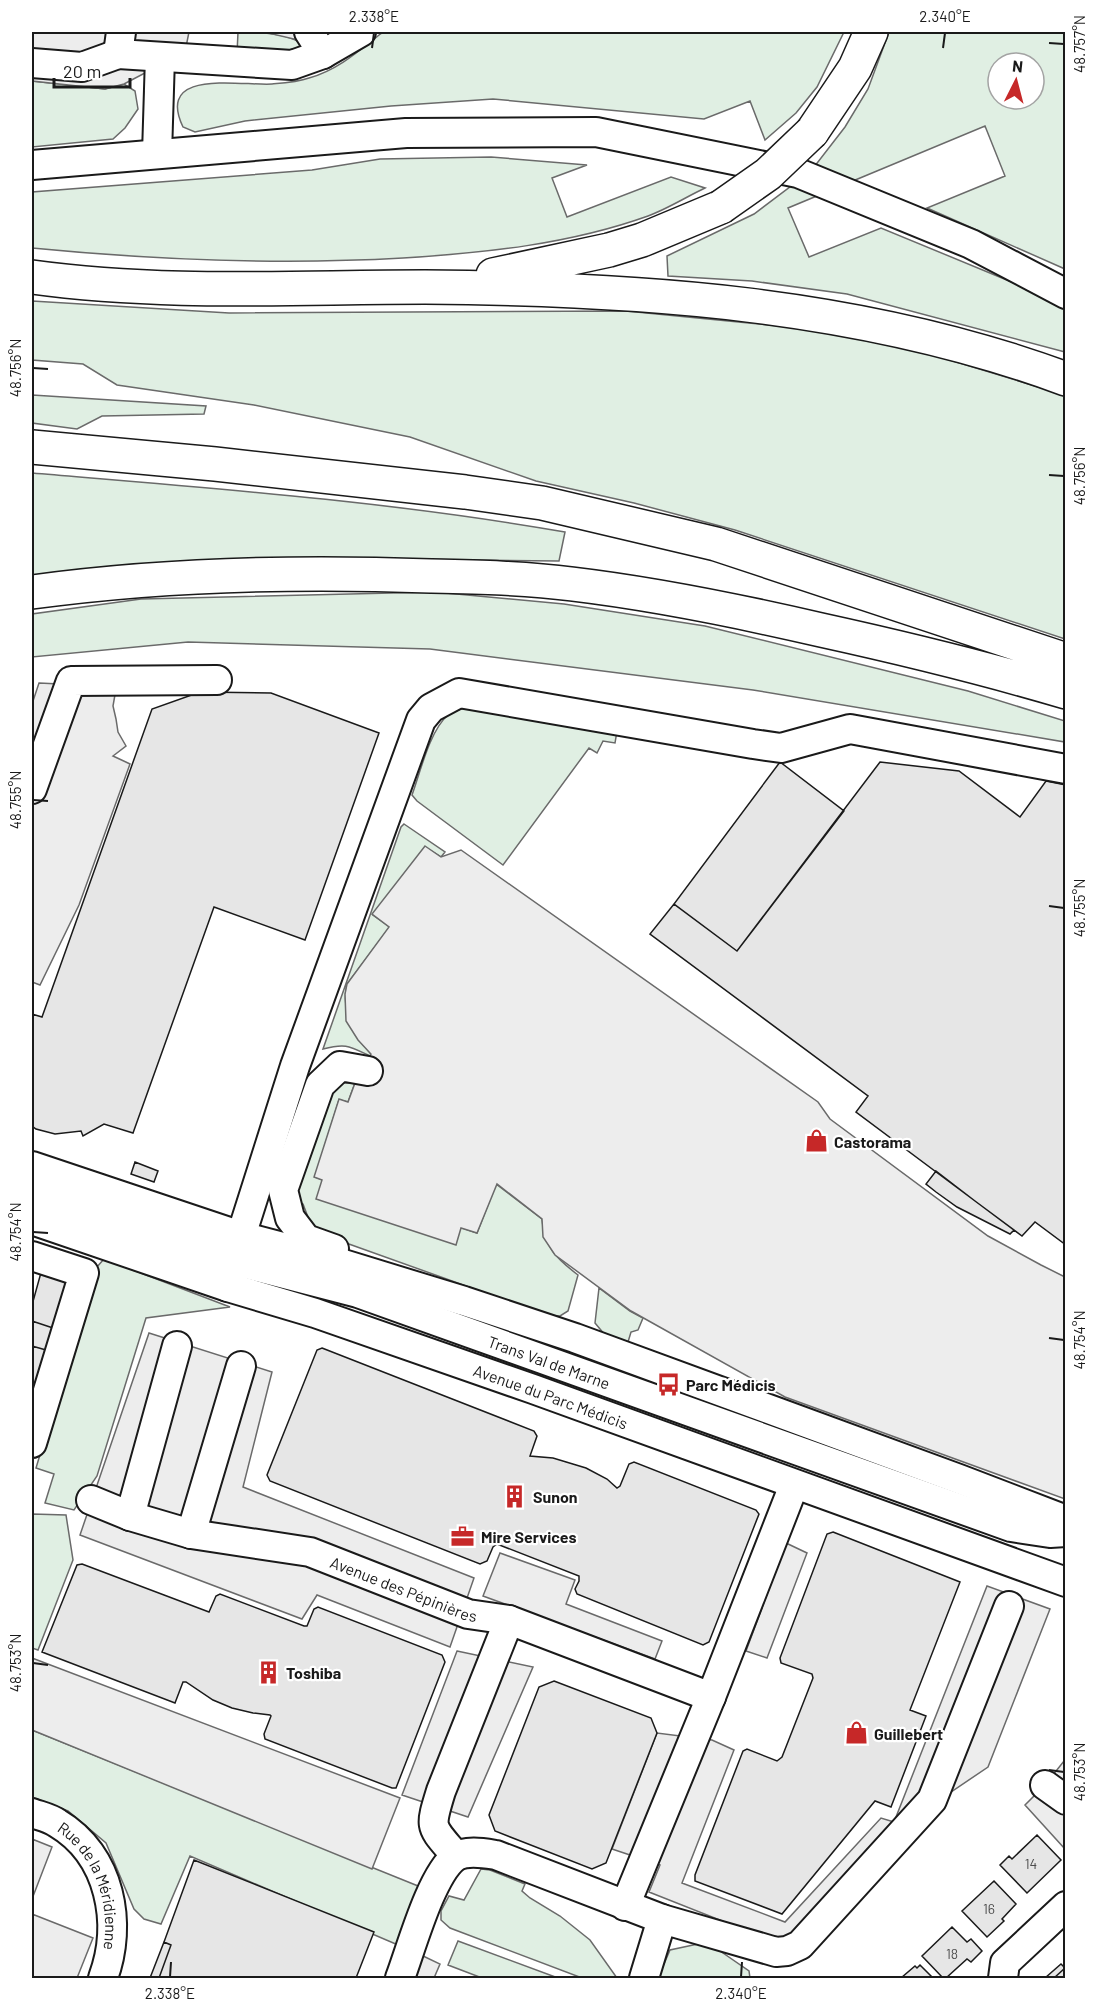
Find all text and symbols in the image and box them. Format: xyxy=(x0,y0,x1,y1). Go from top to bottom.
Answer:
text: 2.338°E xyxy=(349,7,399,25)
text: 2.340°E xyxy=(919,7,971,25)
text: 48.757°N xyxy=(1070,15,1088,73)
scale bar xyxy=(54,51,130,89)
north arrow xyxy=(986,51,1046,111)
text: N xyxy=(1011,56,1024,76)
text: 20 m xyxy=(63,60,101,82)
text: 48.756°N xyxy=(6,339,24,397)
text: 48.756°N xyxy=(1070,447,1088,505)
text: 48.755°N xyxy=(6,771,24,829)
text: 48.755°N xyxy=(1070,879,1088,937)
shop icon: Castorama xyxy=(803,1128,829,1154)
place label: Castorama xyxy=(834,1132,911,1151)
text: 48.754°N xyxy=(6,1202,24,1262)
text: 48.754°N xyxy=(1070,1310,1088,1370)
street label: Trans Val de Marne xyxy=(486,1331,613,1392)
street label: Avenue du Parc Médicis xyxy=(471,1360,631,1432)
bus stop icon: Parc Médicis xyxy=(655,1371,681,1397)
place label: Parc Médicis xyxy=(686,1375,776,1394)
building icon: Sunon xyxy=(502,1483,528,1509)
place label: Sunon xyxy=(533,1487,578,1506)
office icon: Mire Services xyxy=(450,1523,476,1549)
place label: Mire Services xyxy=(481,1527,577,1546)
street label: Avenue des Pépinières xyxy=(328,1552,478,1625)
text: 48.753°N xyxy=(6,1634,24,1692)
building icon: Toshiba xyxy=(255,1659,281,1685)
place label: Toshiba xyxy=(286,1663,341,1682)
shop icon: Guillebert xyxy=(843,1720,869,1746)
place label: Guillebert xyxy=(874,1724,943,1743)
text: 48.753°N xyxy=(1070,1743,1088,1801)
street label: Rue de la Méridienne xyxy=(55,1817,122,1951)
house number: 14 xyxy=(1025,1855,1037,1872)
house number: 16 xyxy=(983,1900,995,1917)
house number: 18 xyxy=(946,1945,958,1962)
text: 2.338°E xyxy=(145,1984,195,2002)
text: 2.340°E xyxy=(715,1984,767,2002)

